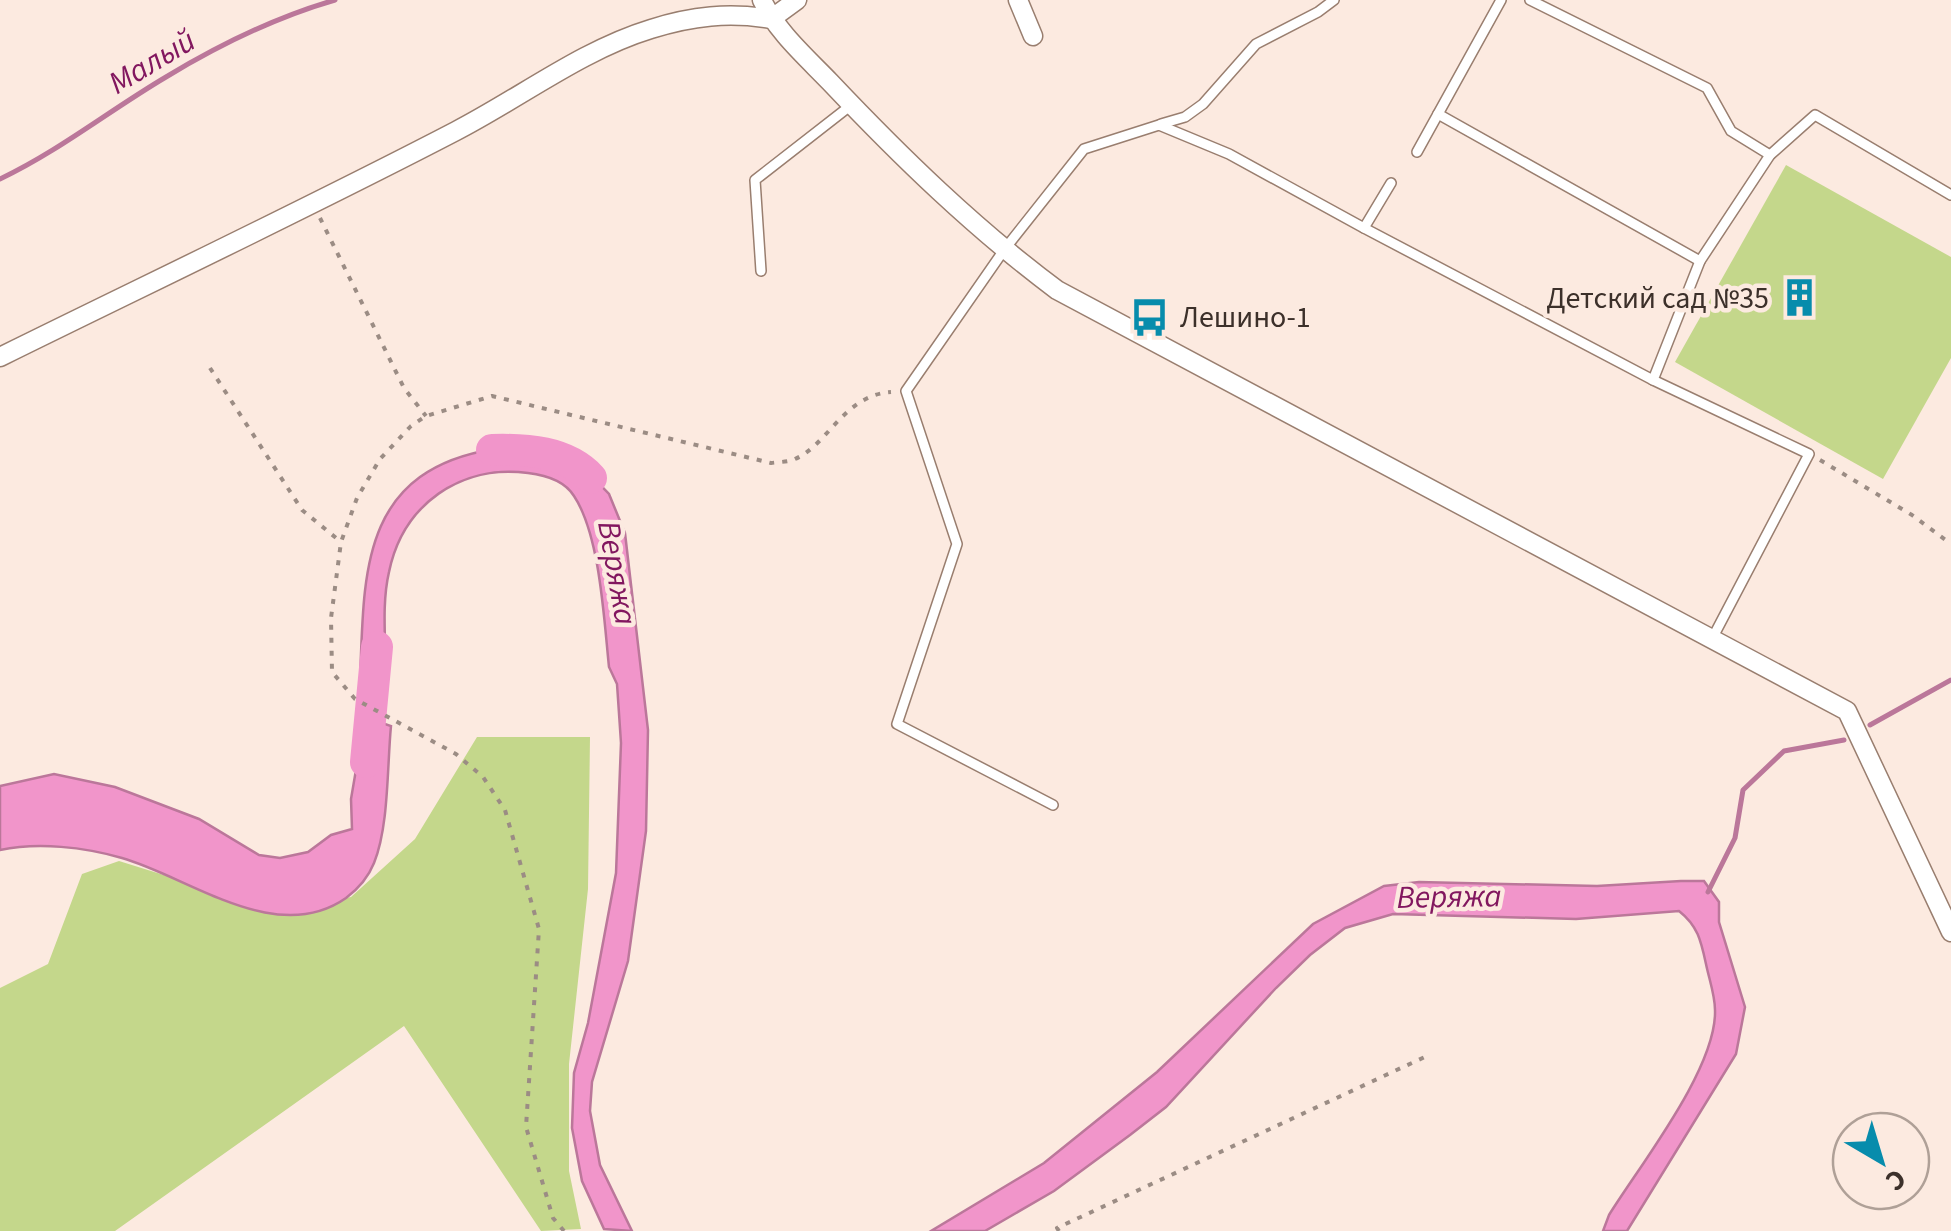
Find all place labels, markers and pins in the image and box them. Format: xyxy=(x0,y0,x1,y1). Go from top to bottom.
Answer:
place label: Детский сад №35 xyxy=(1546,277,1769,320)
building icon: Детский сад №35 xyxy=(1778,277,1820,319)
bus stop icon: Лешино-1 xyxy=(1129,296,1171,338)
place label: Лешино-1 xyxy=(1180,296,1311,339)

